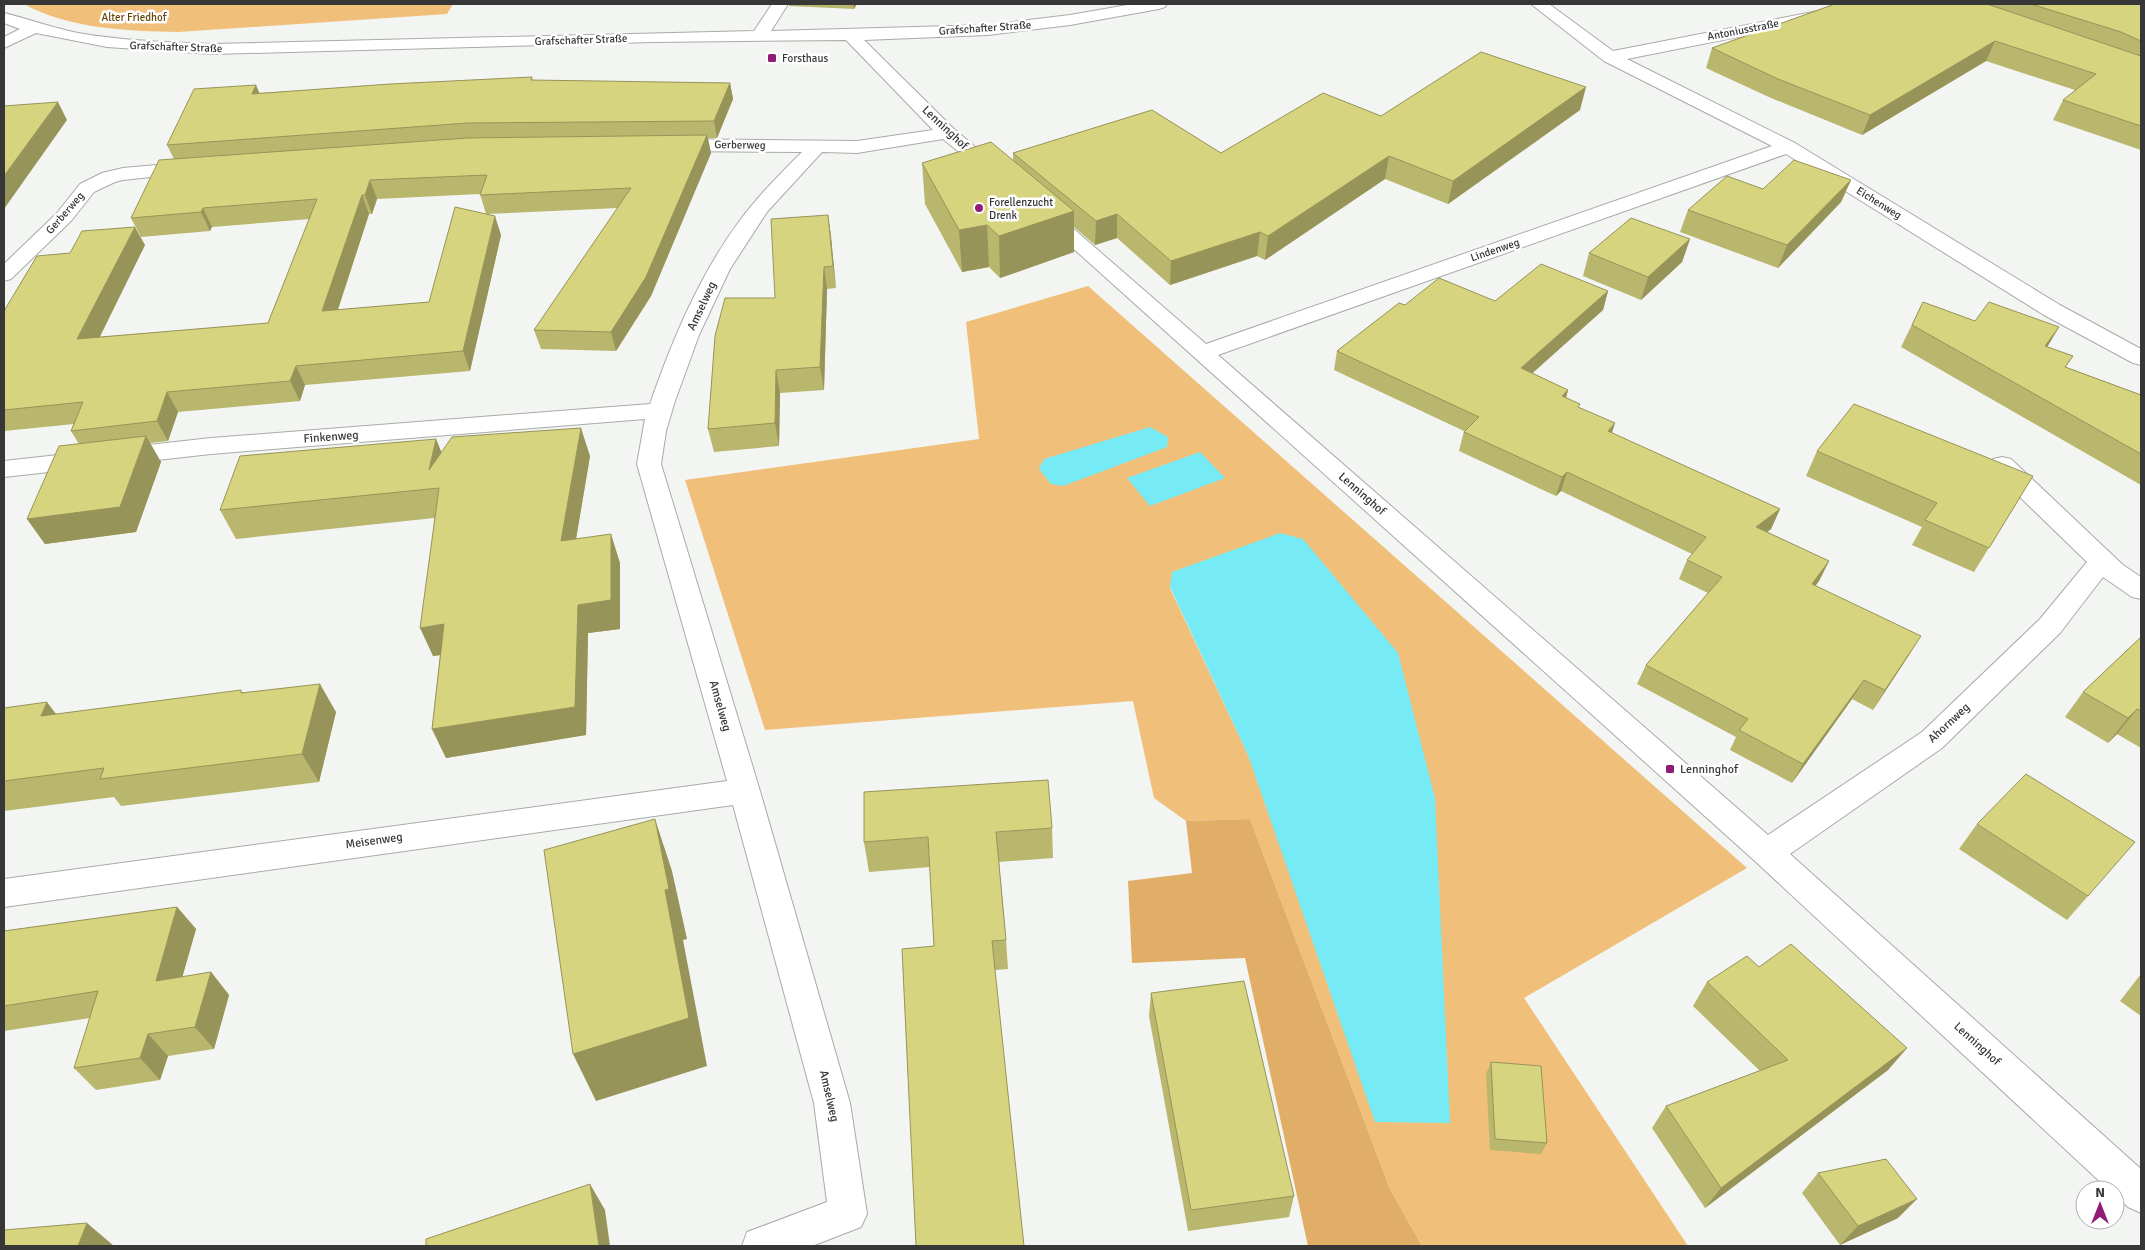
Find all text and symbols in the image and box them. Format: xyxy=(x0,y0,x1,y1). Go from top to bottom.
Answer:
park label: Alter Friedhof xyxy=(102,11,168,24)
street label: Antoniusstraße xyxy=(1706,17,1780,43)
street label: Grafschafter Straße xyxy=(938,18,1032,38)
street label: Grafschafter Straße xyxy=(534,32,628,48)
street label: Grafschafter Straße xyxy=(129,39,223,55)
marker: Forsthaus xyxy=(766,52,778,64)
place label: Forsthaus xyxy=(782,52,828,65)
street label: Lenninghof xyxy=(919,103,972,154)
street label: Gerberweg xyxy=(714,138,766,152)
street label: Eichenweg xyxy=(1854,184,1904,222)
street label: Gerberweg xyxy=(43,189,87,237)
place label: Forellenzucht Drenk xyxy=(989,196,1053,222)
marker: Forellenzucht Drenk xyxy=(973,202,985,214)
street label: Lindenweg xyxy=(1469,236,1521,264)
street label: Amselweg xyxy=(684,279,720,333)
street label: Finkenweg xyxy=(303,428,359,446)
street label: Lenninghof xyxy=(1335,469,1390,519)
street label: Amselweg xyxy=(706,679,734,733)
street label: Ahornweg xyxy=(1925,700,1973,746)
place label: Lenninghof xyxy=(1680,762,1739,777)
marker: Lenninghof xyxy=(1664,763,1676,775)
street label: Meisenweg xyxy=(345,830,403,852)
street label: Lenninghof xyxy=(1950,1019,2004,1070)
street label: Amselweg xyxy=(816,1069,842,1123)
north arrow xyxy=(2075,1180,2125,1230)
text: N xyxy=(2095,1184,2105,1201)

